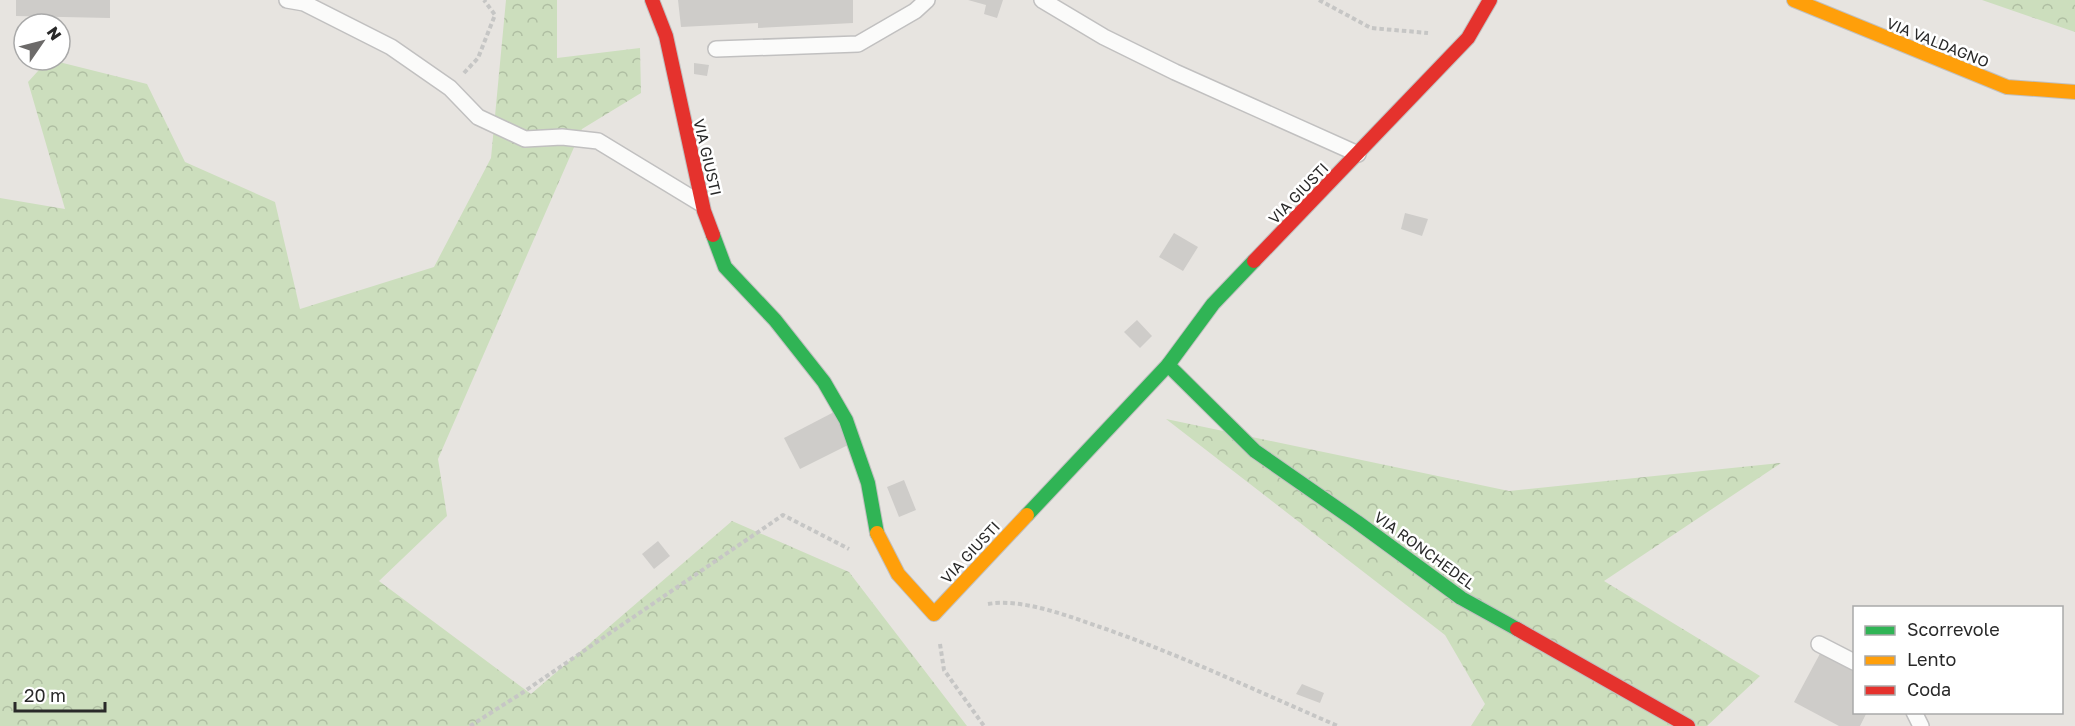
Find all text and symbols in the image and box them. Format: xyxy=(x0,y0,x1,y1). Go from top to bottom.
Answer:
north arrow xyxy=(12,12,72,72)
street label: VIA VALDAGNO xyxy=(1884,13,1992,71)
text: N xyxy=(43,23,66,44)
street label: VIA GIUSTI xyxy=(690,117,726,197)
street label: VIA GIUSTI xyxy=(1264,159,1332,227)
street label: VIA RONCHEDEL xyxy=(1371,507,1479,593)
street label: VIA GIUSTI xyxy=(937,517,1003,587)
legend xyxy=(1853,606,2063,714)
text: Scorrevole xyxy=(1907,618,2000,640)
text: Lento xyxy=(1907,648,1956,670)
scale bar xyxy=(15,675,105,713)
text: Coda xyxy=(1907,678,1951,700)
text: 20 m xyxy=(24,684,66,706)

